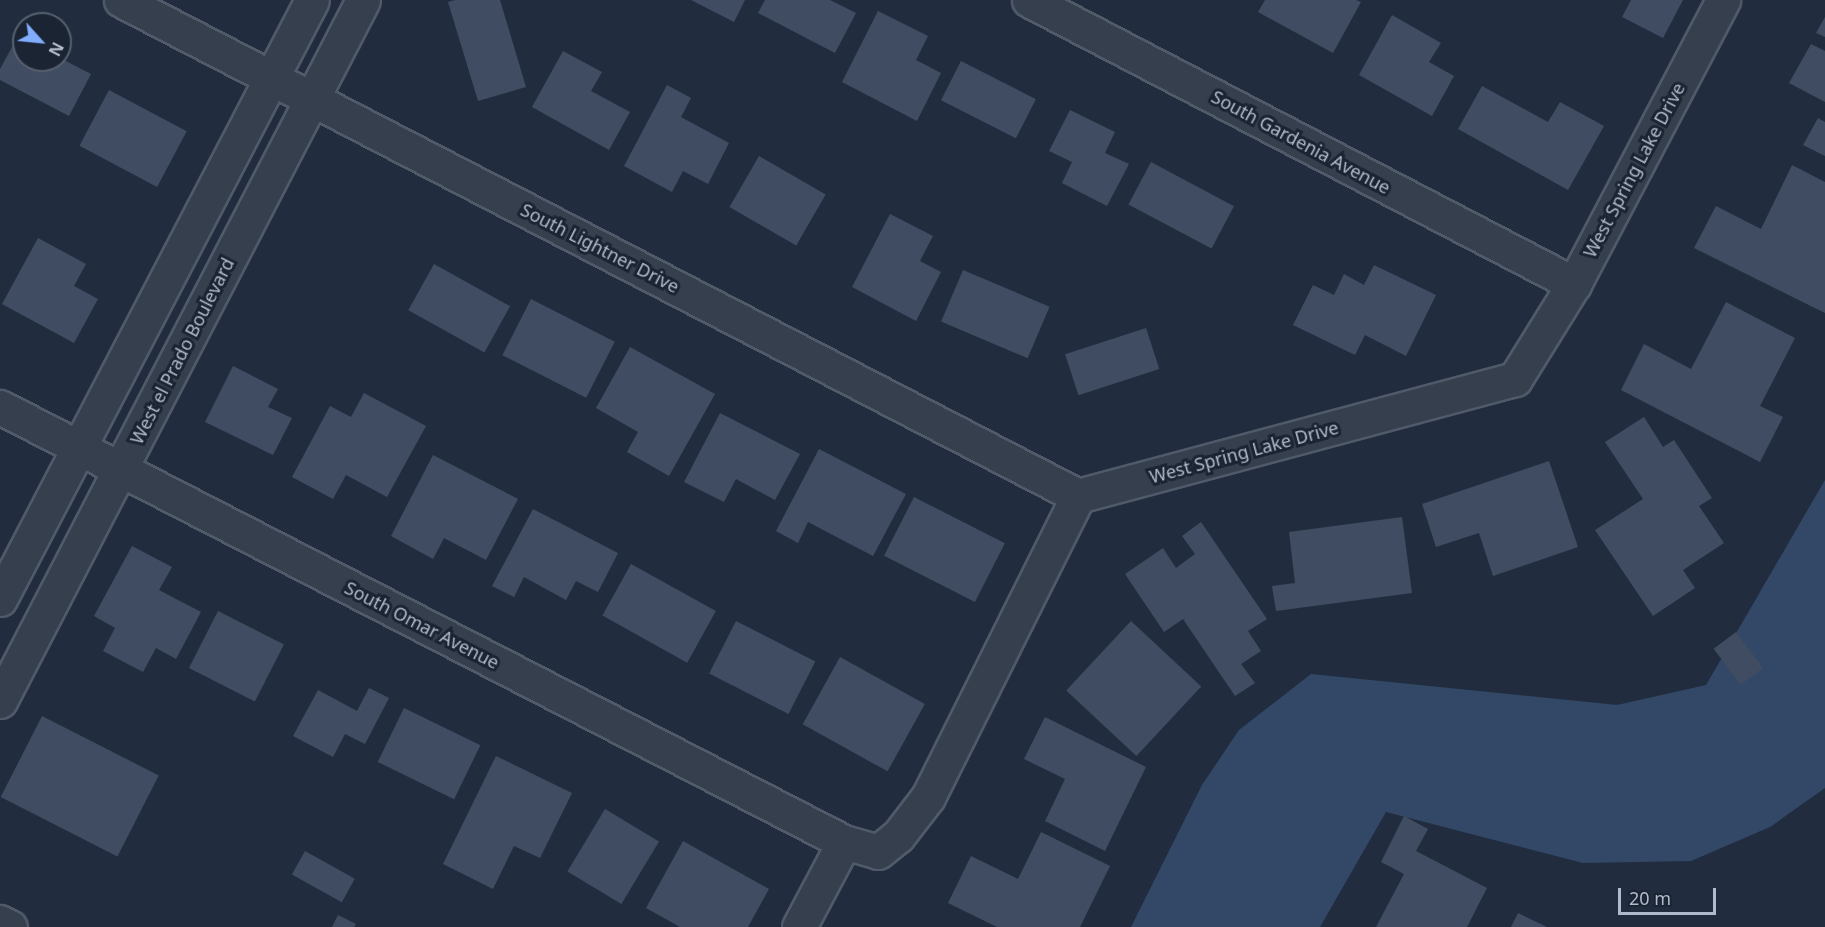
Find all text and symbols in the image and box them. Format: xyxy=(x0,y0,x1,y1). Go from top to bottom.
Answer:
north arrow xyxy=(12,12,72,72)
text: N xyxy=(44,38,69,60)
street label: West Spring Lake Drive xyxy=(1579,79,1689,261)
street label: South Gardenia Avenue xyxy=(1208,86,1394,198)
street label: South Lightner Drive xyxy=(517,199,683,297)
street label: West el Prado Boulevard xyxy=(126,254,238,448)
street label: West Spring Lake Drive xyxy=(1147,416,1341,488)
street label: South Omar Avenue xyxy=(341,577,503,673)
scale bar xyxy=(1621,876,1718,914)
text: 20 m xyxy=(1629,886,1671,910)

